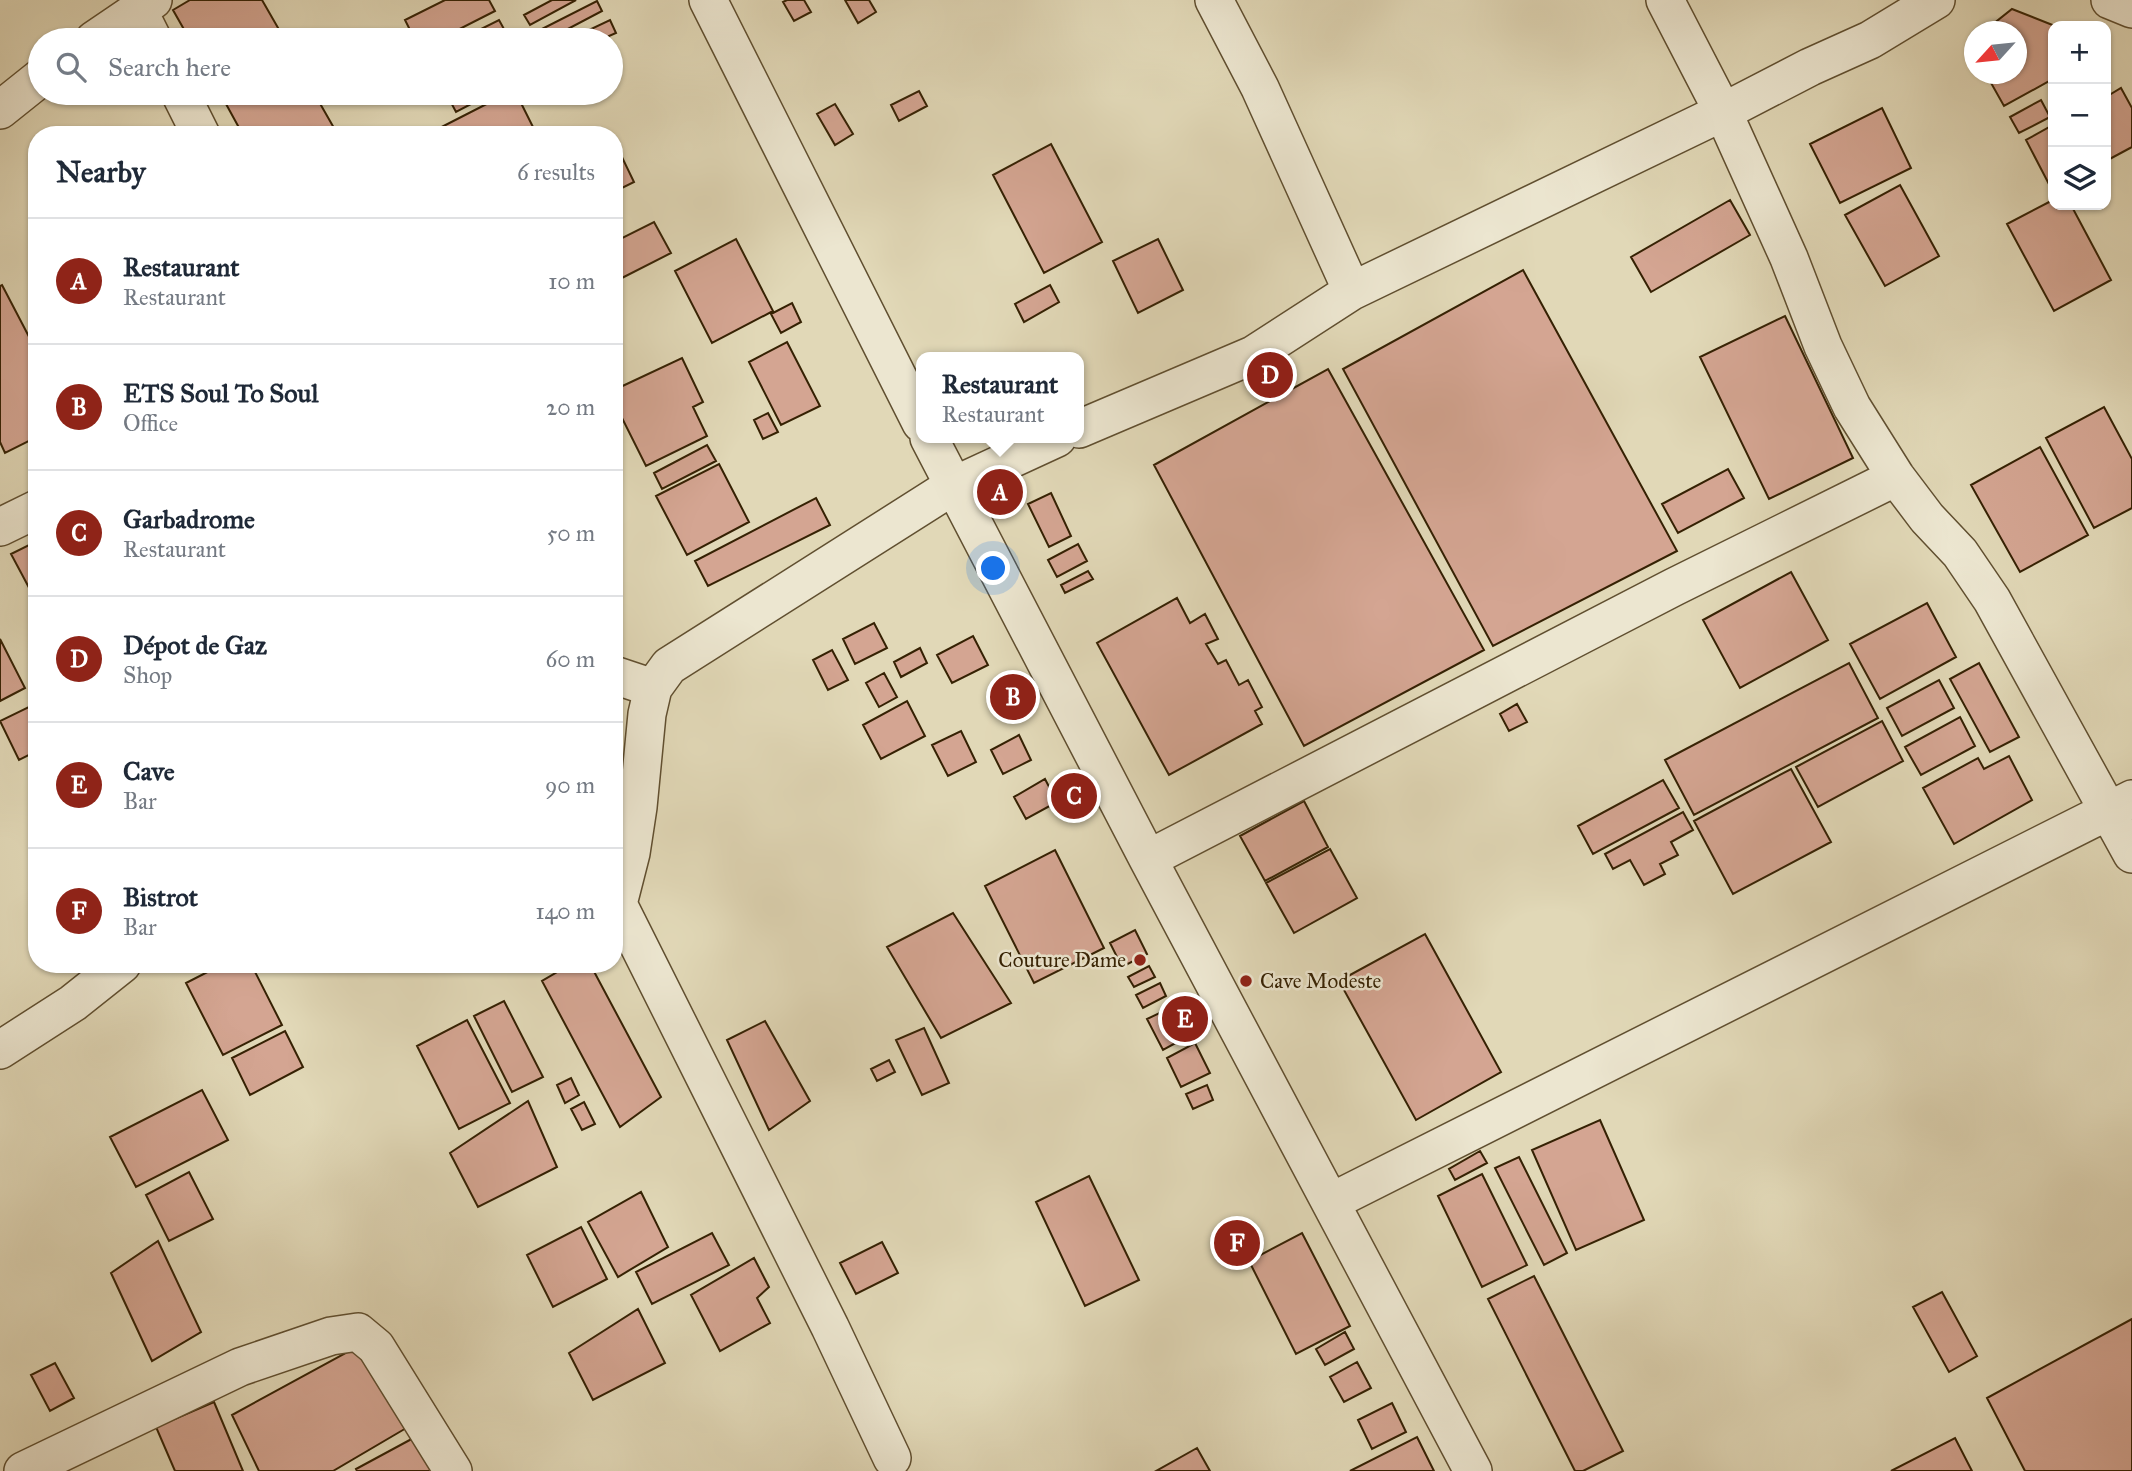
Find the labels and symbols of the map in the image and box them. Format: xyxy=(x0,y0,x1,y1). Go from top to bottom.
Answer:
north arrow xyxy=(1964,21,2027,84)
pin: D xyxy=(1247,349,1293,401)
pin: A xyxy=(977,466,1023,518)
your location xyxy=(976,551,1010,585)
pin: B xyxy=(990,671,1036,723)
pin: C xyxy=(1051,770,1097,822)
place label: Couture Dame xyxy=(998,947,1126,973)
marker: Couture Dame xyxy=(1132,952,1148,968)
place label: Cave Modeste xyxy=(1260,968,1382,994)
marker: Cave Modeste xyxy=(1238,973,1254,989)
pin: E xyxy=(1162,993,1208,1045)
pin: F xyxy=(1214,1217,1260,1269)

